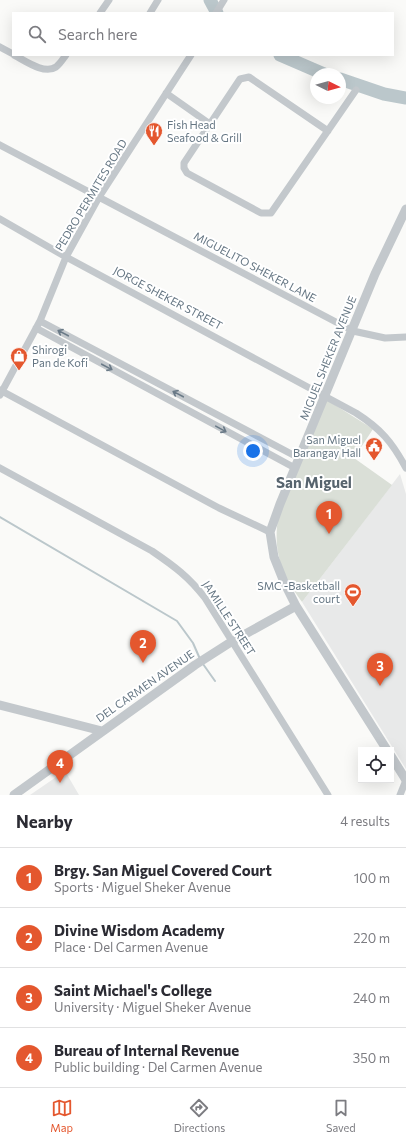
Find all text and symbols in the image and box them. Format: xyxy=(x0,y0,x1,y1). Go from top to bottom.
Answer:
search box xyxy=(12,12,394,56)
icon: search xyxy=(26,23,48,45)
text: Search here xyxy=(58,25,137,43)
north arrow xyxy=(310,68,346,104)
place label: Fish Head Seafood & Grill xyxy=(167,118,242,144)
restaurant icon: Fish Head Seafood & Grill xyxy=(144,121,164,146)
street label: PEDRO PERMITES ROAD xyxy=(52,137,129,253)
street label: MIGUELITO SHEKER LANE xyxy=(192,229,319,304)
street label: JORGE SHEKER STREET xyxy=(111,263,225,333)
street label: MIGUEL SHEKER AVENUE xyxy=(297,294,358,422)
one-way arrow xyxy=(57,329,69,337)
place label: Shirogi Pan de Kofi xyxy=(32,343,88,369)
shop icon: Shirogi Pan de Kofi xyxy=(9,346,29,371)
one-way arrow xyxy=(101,363,113,371)
one-way arrow xyxy=(172,390,184,397)
one-way arrow xyxy=(215,426,227,434)
place label: San Miguel Barangay Hall xyxy=(293,433,361,459)
public building icon: San Miguel Barangay Hall xyxy=(364,436,384,461)
your location xyxy=(243,441,263,461)
district label: San Miguel xyxy=(276,473,352,491)
pin: 1 xyxy=(316,501,342,534)
street label: JAMILLE STREET xyxy=(200,578,258,658)
place label: SMC -Basketball court xyxy=(257,579,340,605)
sports icon: SMC -Basketball court xyxy=(343,582,363,607)
pin: 2 xyxy=(130,630,156,663)
street label: DEL CARMEN AVENUE xyxy=(93,647,196,724)
pin: 3 xyxy=(367,653,393,686)
map controls xyxy=(358,747,394,783)
button: locate xyxy=(358,747,394,783)
pin: 4 xyxy=(47,750,73,783)
text: Nearby xyxy=(16,811,73,832)
text: 4 results xyxy=(340,813,390,829)
text: Brgy. San Miguel Covered Court xyxy=(54,861,272,879)
text: 1 xyxy=(26,870,32,886)
text: 100 m xyxy=(354,870,390,886)
text: Sports · Miguel Sheker Avenue xyxy=(54,879,231,895)
text: Divine Wisdom Academy xyxy=(54,921,225,939)
text: 2 xyxy=(25,930,33,946)
text: 220 m xyxy=(353,930,390,946)
text: Place · Del Carmen Avenue xyxy=(54,939,208,955)
text: Saint Michael's College xyxy=(54,981,212,999)
text: 3 xyxy=(25,990,33,1006)
text: 240 m xyxy=(353,990,390,1006)
text: University · Miguel Sheker Avenue xyxy=(54,999,251,1015)
text: Bureau of Internal Revenue xyxy=(54,1041,239,1059)
text: 4 xyxy=(25,1050,33,1066)
text: 350 m xyxy=(353,1050,390,1066)
text: Public building · Del Carmen Avenue xyxy=(54,1059,262,1075)
tab: Map xyxy=(50,1097,73,1134)
tab: Directions xyxy=(174,1097,225,1134)
tab: Saved xyxy=(326,1097,356,1134)

